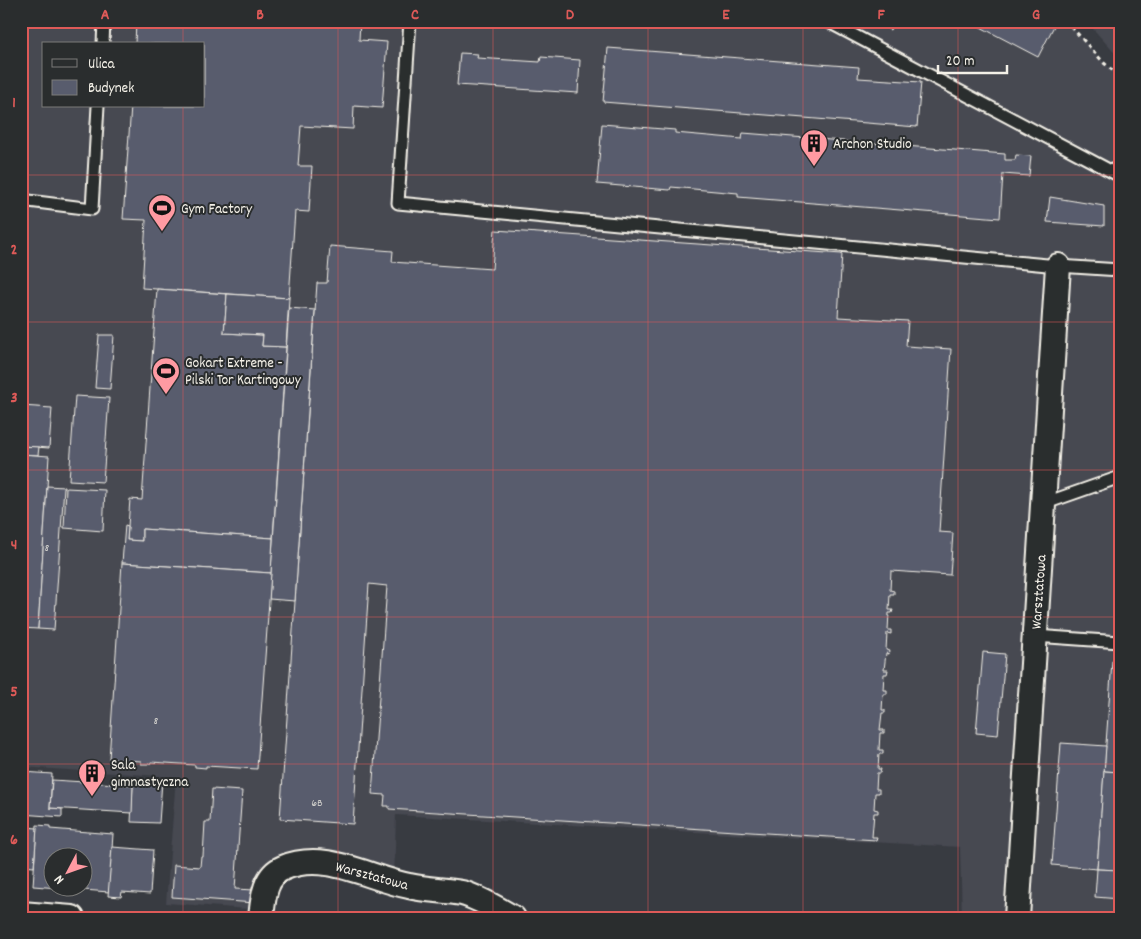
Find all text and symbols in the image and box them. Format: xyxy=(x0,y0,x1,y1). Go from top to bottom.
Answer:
text: A xyxy=(101,4,110,27)
text: B xyxy=(256,4,264,27)
text: C xyxy=(411,4,419,27)
text: D xyxy=(566,4,575,27)
text: E xyxy=(722,4,730,27)
text: F xyxy=(877,4,885,27)
text: G xyxy=(1032,4,1040,27)
legend xyxy=(42,42,205,108)
scale bar xyxy=(938,42,1007,74)
text: 20 m xyxy=(946,51,974,73)
text: Ulica xyxy=(88,54,116,76)
text: Budynek xyxy=(88,78,134,100)
text: 1 xyxy=(12,92,16,115)
building icon: Archon Studio xyxy=(799,128,829,167)
place label: Archon Studio xyxy=(833,134,912,156)
sports icon: Gym Factory xyxy=(147,193,177,232)
place label: Gym Factory xyxy=(181,199,253,221)
text: 2 xyxy=(11,239,18,262)
place label: Gokart Extreme - Pilski Tor Kartingowy xyxy=(185,353,302,392)
sports icon: Gokart Extreme - Pilski Tor Kartingowy xyxy=(151,356,181,395)
text: 3 xyxy=(10,387,18,410)
text: 4 xyxy=(11,534,17,557)
house number: 8 xyxy=(45,540,50,557)
street label: Warsztatowa xyxy=(1026,553,1054,630)
text: 5 xyxy=(10,681,18,704)
house number: 8 xyxy=(154,713,159,730)
place label: Sala gimnastyczna xyxy=(111,755,189,794)
building icon: Sala gimnastyczna xyxy=(77,758,107,797)
house number: 6B xyxy=(311,795,323,812)
text: 6 xyxy=(10,829,18,852)
north arrow xyxy=(42,846,92,896)
street label: Warsztatowa xyxy=(333,857,411,897)
text: N xyxy=(50,870,70,888)

